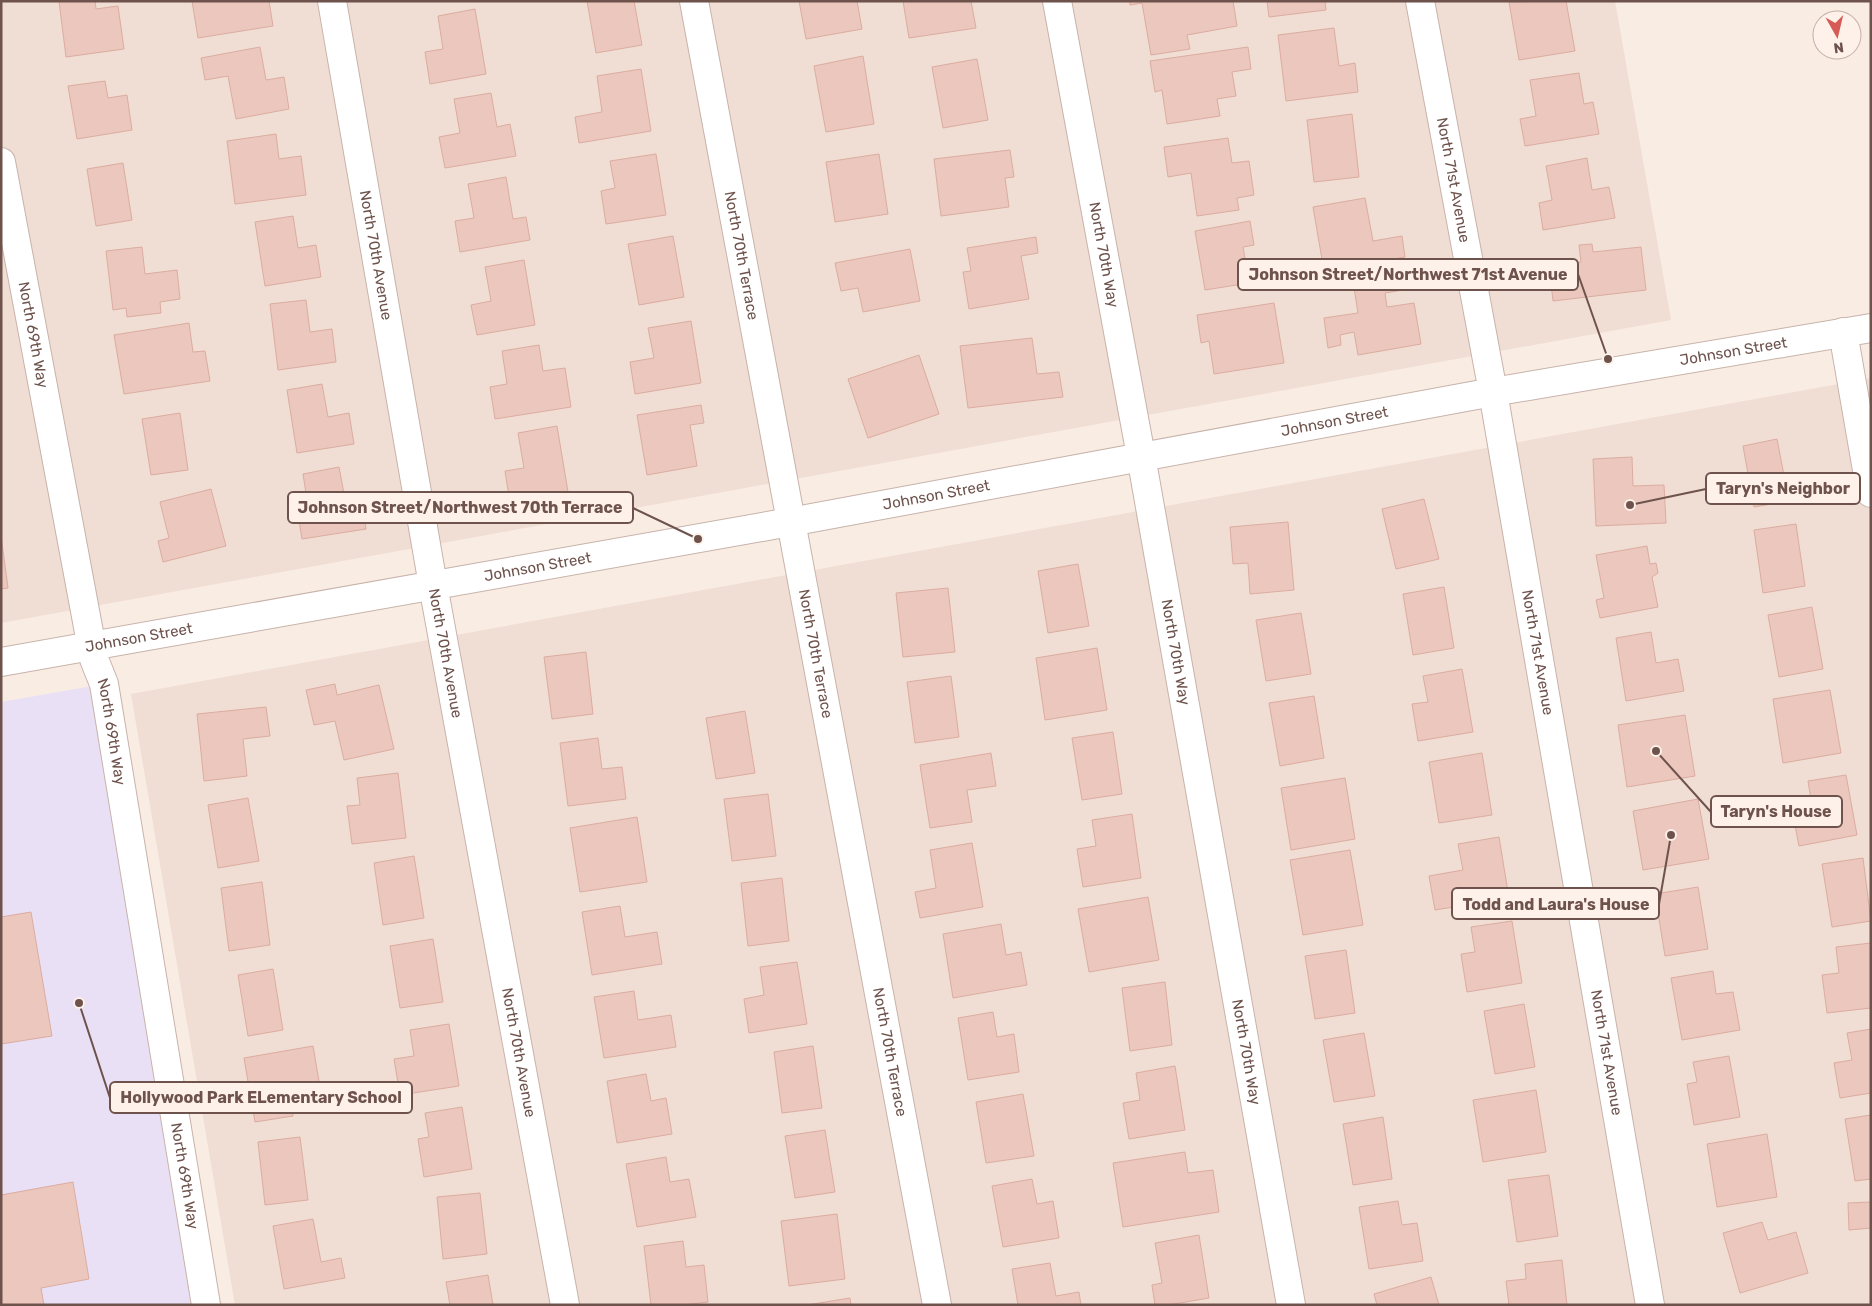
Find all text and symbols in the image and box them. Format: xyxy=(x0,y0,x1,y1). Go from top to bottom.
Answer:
north arrow xyxy=(1812,10,1862,60)
text: N xyxy=(1833,38,1845,56)
street label: North 71st Avenue xyxy=(1433,116,1474,244)
street label: North 70th Avenue xyxy=(356,189,396,322)
street label: North 70th Terrace xyxy=(721,190,762,322)
street label: North 70th Way xyxy=(1085,200,1122,309)
callout: Johnson Street/Northwest 71st Avenue xyxy=(1238,259,1578,290)
text: Johnson Street/Northwest 71st Avenue xyxy=(1248,265,1568,284)
street label: North 69th Way xyxy=(15,280,52,390)
street label: Johnson Street xyxy=(1678,333,1789,369)
street label: Johnson Street xyxy=(1279,403,1390,440)
callout: Taryn's Neighbor xyxy=(1706,473,1860,504)
street label: Johnson Street xyxy=(881,476,991,514)
text: Taryn's Neighbor xyxy=(1716,479,1851,498)
callout: Johnson Street/Northwest 70th Terrace xyxy=(288,492,633,523)
text: Johnson Street/Northwest 70th Terrace xyxy=(297,498,623,517)
street label: Johnson Street xyxy=(482,548,593,585)
street label: North 70th Avenue xyxy=(425,587,466,720)
street label: North 70th Terrace xyxy=(795,588,836,720)
street label: North 71st Avenue xyxy=(1518,588,1557,717)
street label: North 70th Way xyxy=(1157,598,1194,707)
street label: Johnson Street xyxy=(84,619,194,656)
street label: North 69th Way xyxy=(94,676,129,787)
callout: Taryn's House xyxy=(1711,796,1842,827)
text: Taryn's House xyxy=(1721,802,1832,821)
callout: Todd and Laura's House xyxy=(1452,888,1659,919)
text: Todd and Laura's House xyxy=(1463,895,1649,914)
street label: North 70th Avenue xyxy=(498,986,539,1119)
street label: North 70th Terrace xyxy=(869,986,911,1118)
street label: North 71st Avenue xyxy=(1587,988,1626,1117)
street label: North 70th Way xyxy=(1228,998,1265,1106)
callout: Hollywood Park ELementary School xyxy=(110,1082,412,1113)
text: Hollywood Park ELementary School xyxy=(120,1088,402,1107)
street label: North 69th Way xyxy=(167,1121,202,1231)

